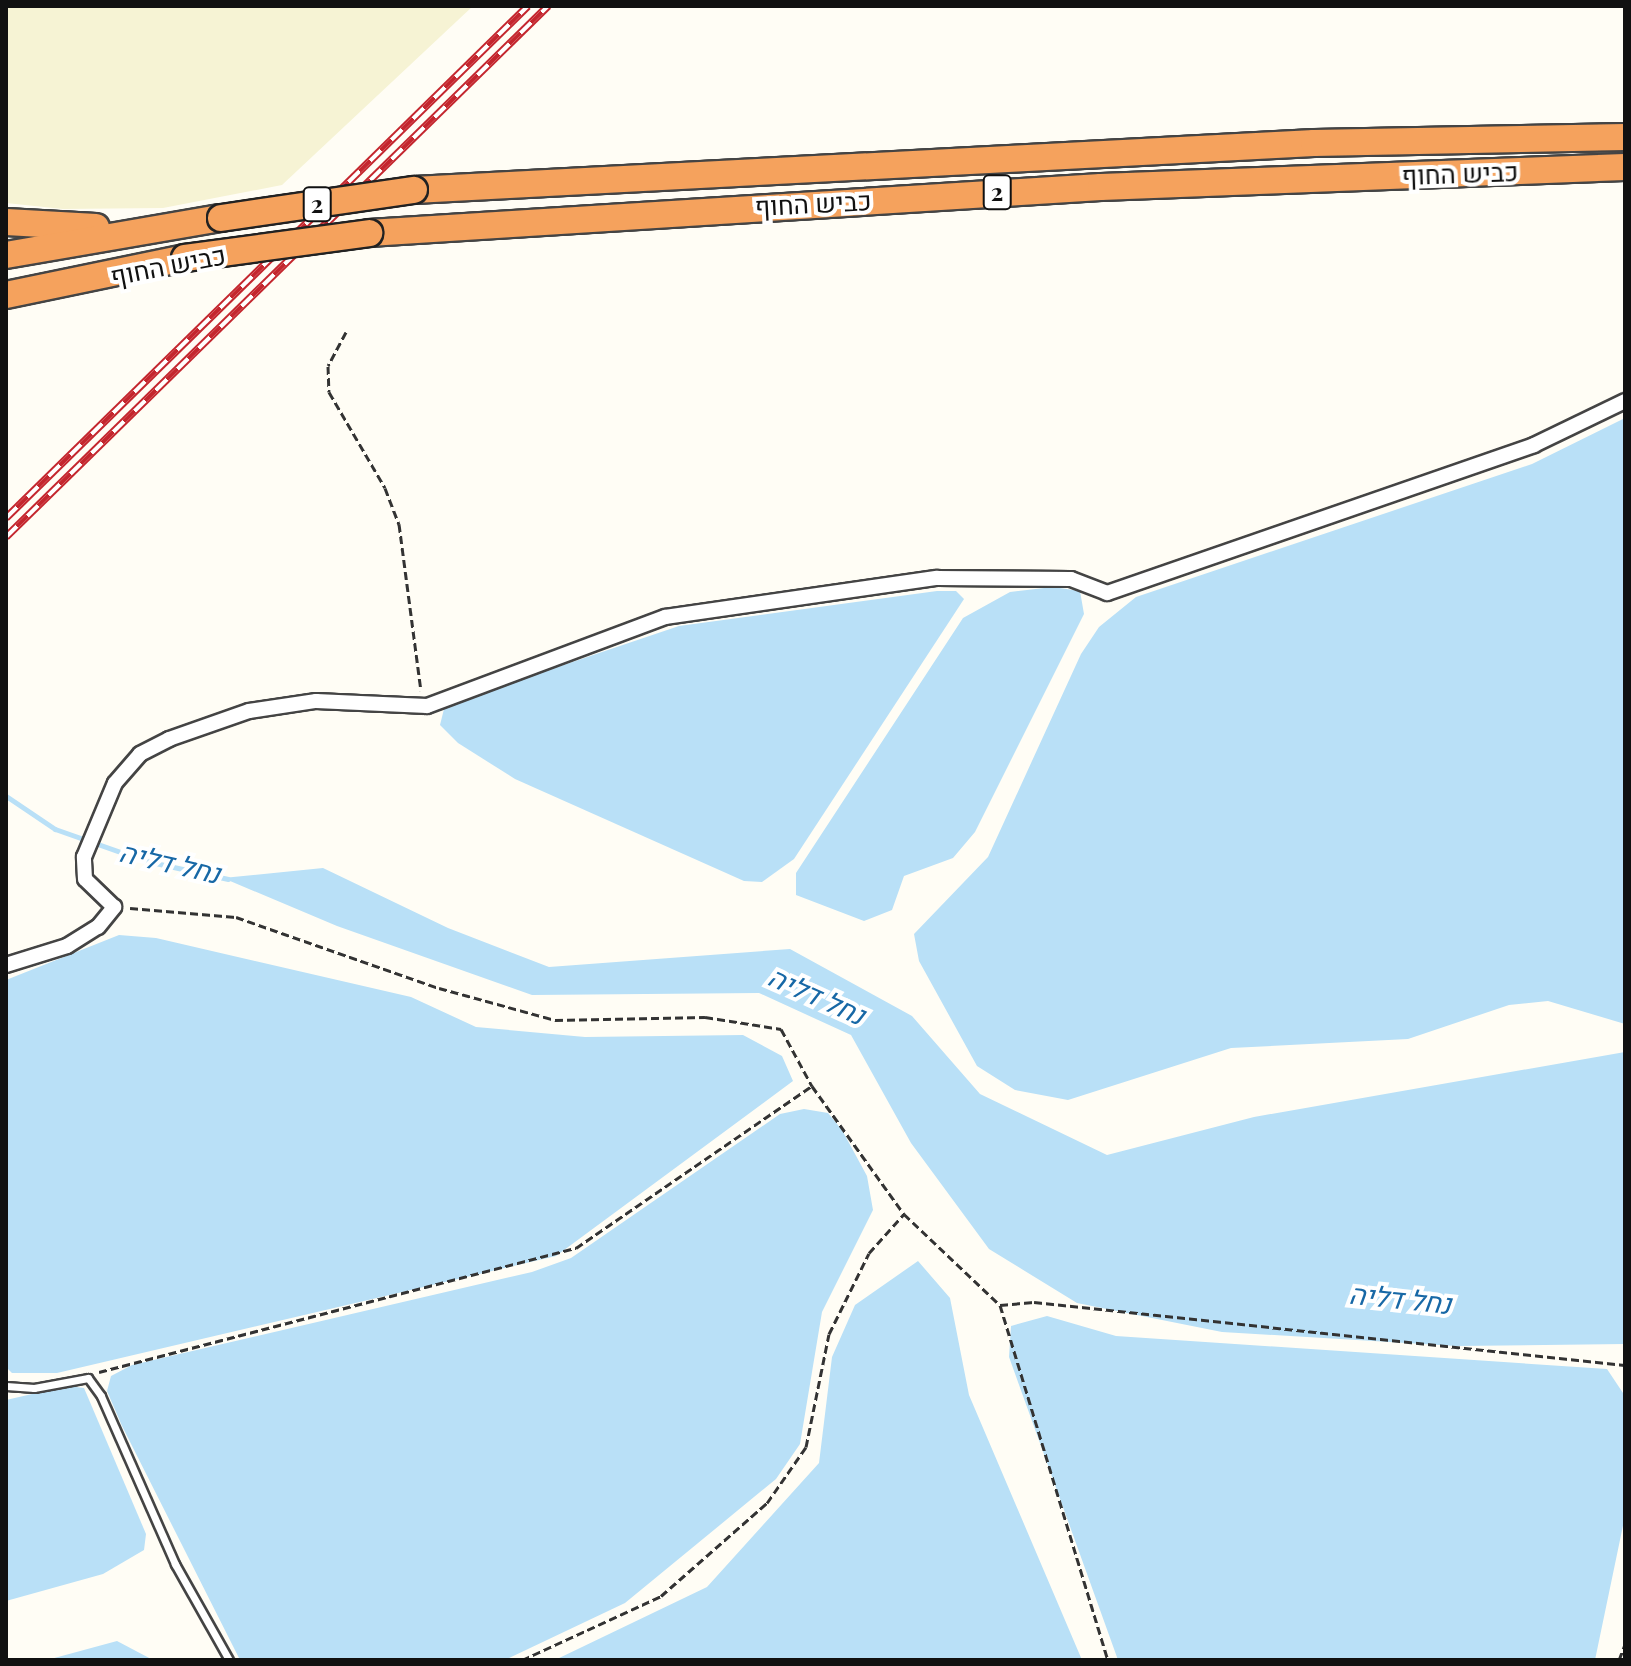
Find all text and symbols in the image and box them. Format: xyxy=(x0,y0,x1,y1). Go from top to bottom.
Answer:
street label: כביש החוף xyxy=(1401,155,1519,191)
road number: 2 xyxy=(981,172,1013,212)
road number: 2 xyxy=(301,184,333,224)
street label: כביש החוף xyxy=(754,184,872,222)
street label: כביש החוף xyxy=(108,239,228,291)
water label: נחל דליה xyxy=(116,834,224,890)
water label: נחל דליה xyxy=(763,959,871,1031)
water label: נחל דליה xyxy=(1347,1276,1453,1320)

